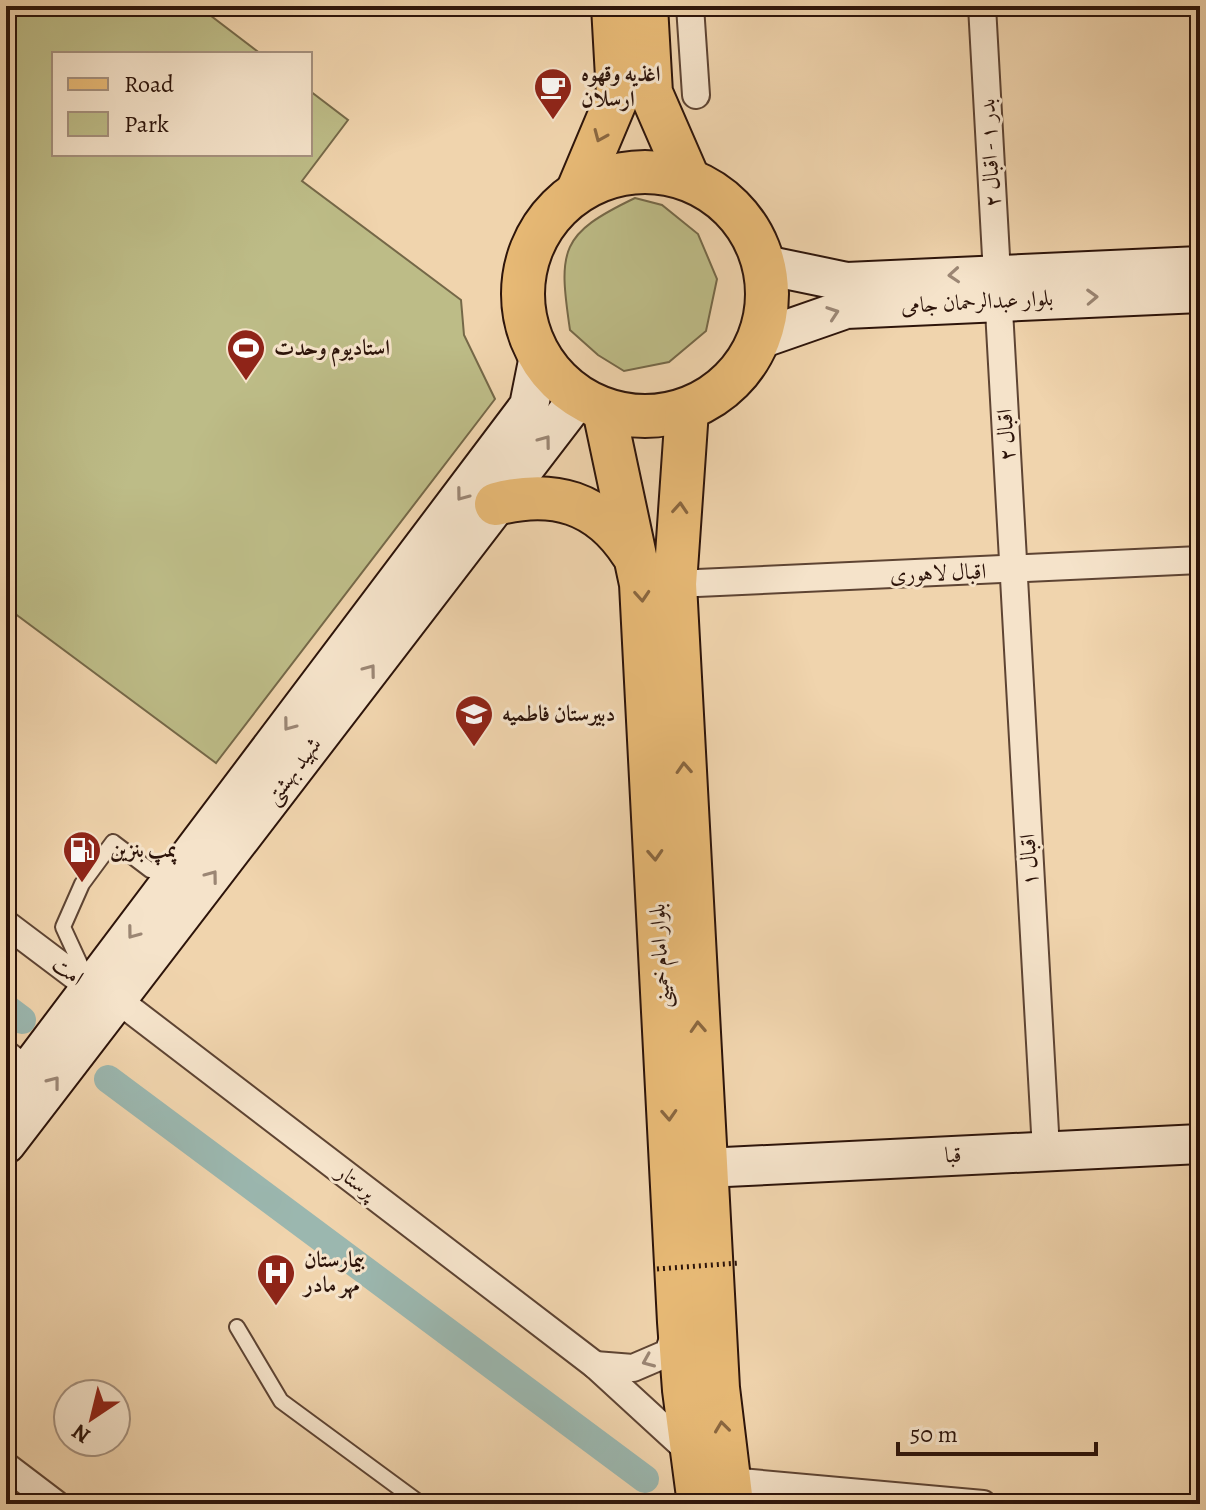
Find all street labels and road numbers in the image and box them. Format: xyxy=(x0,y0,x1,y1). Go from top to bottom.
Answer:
street label: بدر ۱ - اقبال ۲ xyxy=(972,98,1008,208)
street label: بلوار عبدالرحمان جامی xyxy=(900,283,1054,321)
street label: اقبال ۲ xyxy=(990,408,1022,462)
street label: اقبال لاهوری xyxy=(889,556,987,590)
street label: شهید بهشتی xyxy=(258,731,328,811)
street label: اقبال ۱ xyxy=(1013,833,1045,887)
street label: بلوار امام خمینی xyxy=(642,903,682,1009)
street label: امت xyxy=(46,949,90,993)
street label: قبا xyxy=(944,1140,962,1170)
street label: پرستار xyxy=(329,1156,384,1208)

